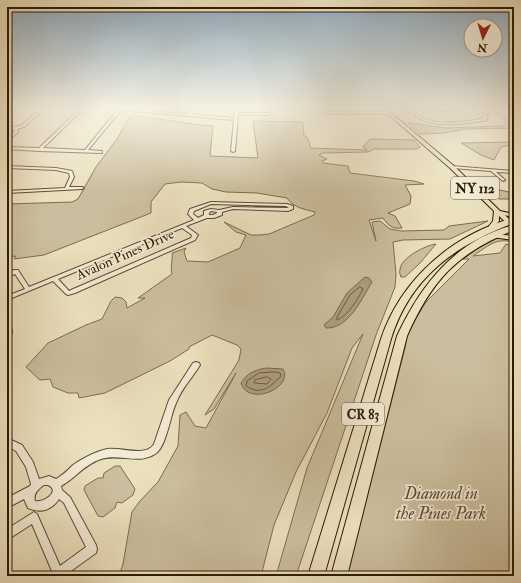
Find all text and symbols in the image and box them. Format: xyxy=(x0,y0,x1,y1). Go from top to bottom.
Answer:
north arrow xyxy=(463,18,503,58)
text: N xyxy=(476,40,489,54)
road number: NY 112 xyxy=(451,177,499,199)
street label: Avalon Pines Drive xyxy=(73,225,177,284)
road number: CR 83 xyxy=(342,403,384,425)
park label: Diamond in the Pines Park xyxy=(396,483,486,524)

